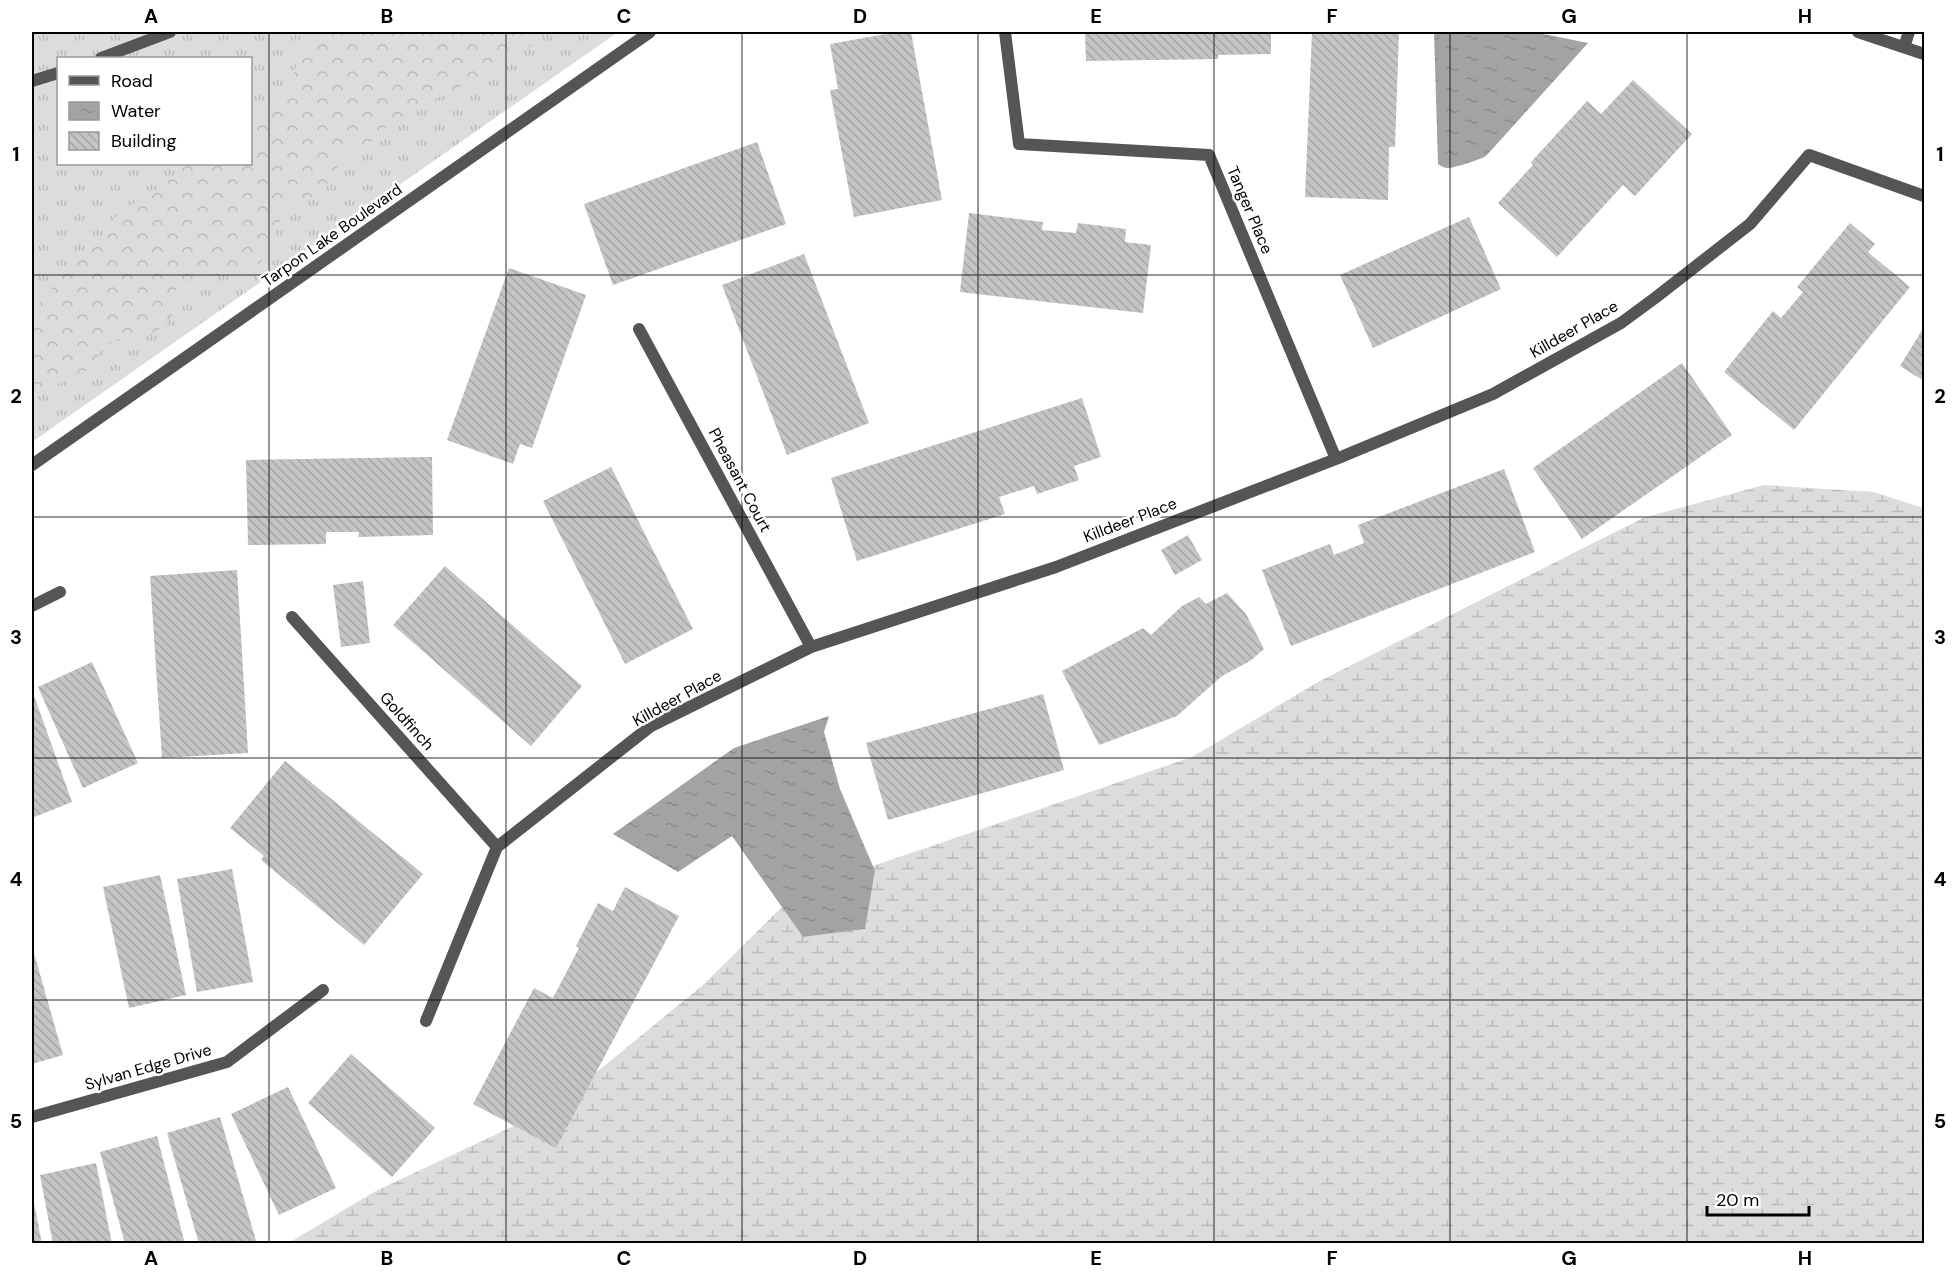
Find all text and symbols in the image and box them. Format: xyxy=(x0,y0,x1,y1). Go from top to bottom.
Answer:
text: A xyxy=(144,3,158,29)
text: B xyxy=(381,3,393,29)
text: C xyxy=(617,3,631,29)
text: D xyxy=(853,3,867,29)
text: E xyxy=(1090,3,1102,29)
text: F xyxy=(1326,3,1338,29)
text: G xyxy=(1561,3,1577,29)
text: H xyxy=(1798,3,1812,29)
legend xyxy=(57,57,252,165)
text: Road xyxy=(111,69,153,93)
text: Water xyxy=(111,99,161,123)
text: Building xyxy=(111,129,176,153)
text: 1 xyxy=(12,141,20,167)
text: 1 xyxy=(1936,141,1944,167)
street label: Tanger Place xyxy=(1222,163,1278,257)
street label: Tarpon Lake Boulevard xyxy=(258,179,406,291)
street label: Killdeer Place xyxy=(1526,295,1622,363)
text: 2 xyxy=(10,383,22,409)
text: 2 xyxy=(1934,383,1946,409)
street label: Pheasant Court xyxy=(704,424,776,536)
street label: Killdeer Place xyxy=(1080,493,1180,547)
text: 3 xyxy=(10,624,22,650)
text: 3 xyxy=(1934,624,1946,650)
street label: Killdeer Place xyxy=(629,665,725,731)
street label: Goldfinch xyxy=(375,687,439,755)
text: 4 xyxy=(10,866,23,892)
text: 4 xyxy=(1934,866,1947,892)
street label: Sylvan Edge Drive xyxy=(82,1039,214,1095)
text: 5 xyxy=(10,1108,22,1134)
text: 5 xyxy=(1934,1108,1946,1134)
scale bar xyxy=(1707,1179,1809,1217)
text: 20 m xyxy=(1716,1188,1759,1212)
text: A xyxy=(144,1245,158,1271)
text: B xyxy=(381,1245,393,1271)
text: C xyxy=(617,1245,631,1271)
text: D xyxy=(853,1245,867,1271)
text: E xyxy=(1090,1245,1102,1271)
text: F xyxy=(1326,1245,1338,1271)
text: G xyxy=(1561,1245,1577,1271)
text: H xyxy=(1798,1245,1812,1271)

